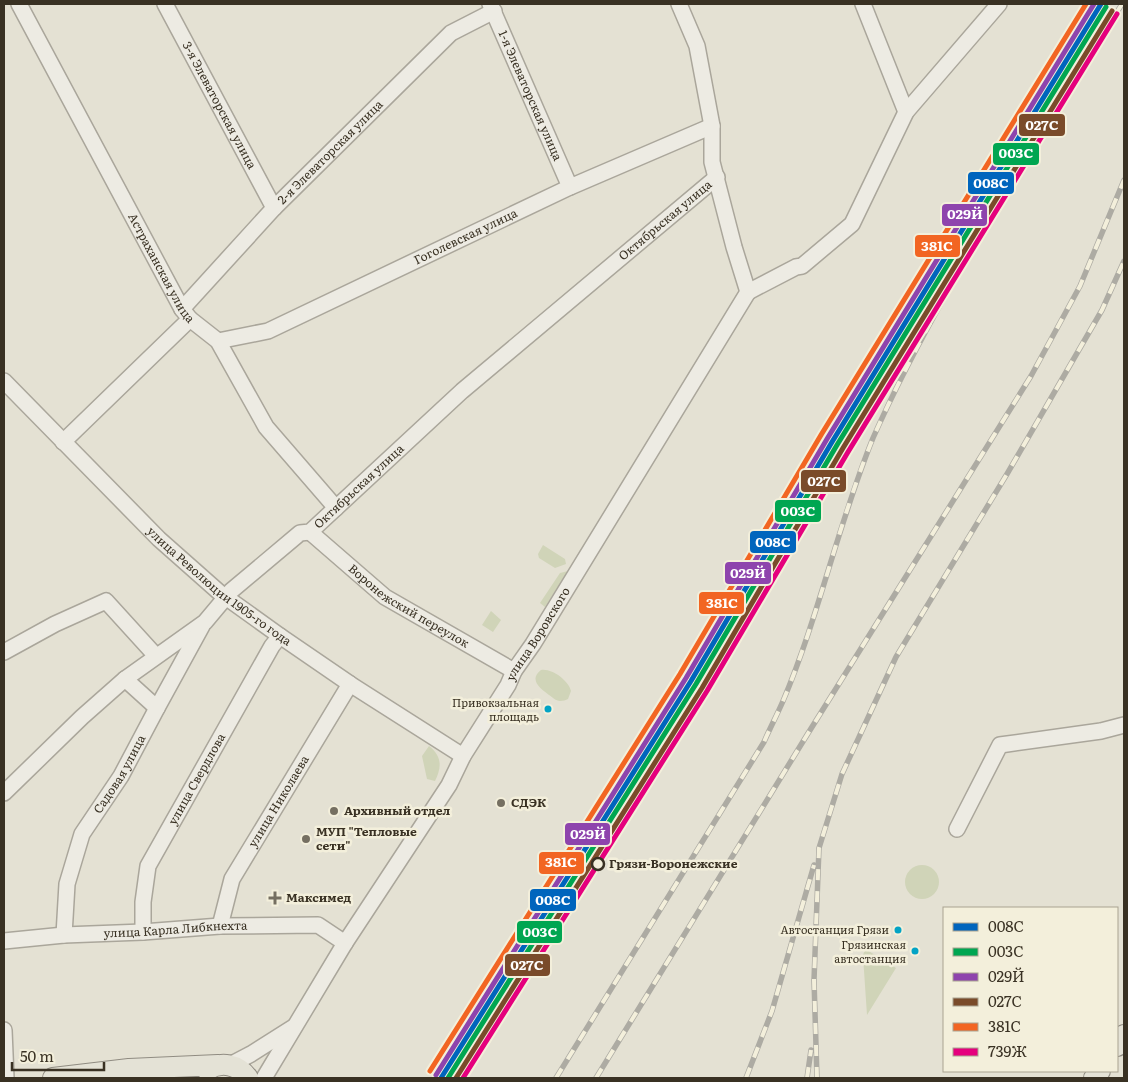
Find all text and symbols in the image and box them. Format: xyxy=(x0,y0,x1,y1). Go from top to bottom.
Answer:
street label: 1-я Элеваторская улица xyxy=(495,27,568,164)
street label: 3-я Элеваторская улица xyxy=(179,38,262,172)
street label: 2-я Элеваторская улица xyxy=(273,95,387,208)
line badge: 027С xyxy=(1018,113,1066,137)
text: 027С xyxy=(1025,114,1059,134)
line badge: 003С xyxy=(992,142,1040,166)
text: 003С xyxy=(999,142,1033,162)
line badge: 008С xyxy=(967,171,1015,195)
text: 008С xyxy=(973,172,1009,192)
street label: Октябрьская улица xyxy=(614,175,716,264)
street label: Гоголевская улица xyxy=(410,203,521,268)
line badge: 029Й xyxy=(941,203,988,227)
text: 029Й xyxy=(947,203,983,223)
street label: Астраханская улица xyxy=(124,210,200,327)
line badge: 381С xyxy=(914,234,961,258)
text: 381С xyxy=(921,235,953,255)
street label: Октябрьская улица xyxy=(309,439,408,532)
line badge: 027С xyxy=(800,469,847,493)
text: 027С xyxy=(807,470,841,490)
line badge: 003С xyxy=(774,499,822,523)
text: 003С xyxy=(781,500,815,520)
street label: улица Революции 1905-го года xyxy=(143,522,296,650)
line badge: 008С xyxy=(749,530,797,554)
text: 008С xyxy=(755,531,791,551)
street label: Воронежский переулок xyxy=(345,559,473,652)
line badge: 029Й xyxy=(724,561,772,585)
text: 029Й xyxy=(730,562,766,582)
street label: улица Воровского xyxy=(501,583,574,684)
line badge: 381С xyxy=(698,591,745,615)
text: 381С xyxy=(706,592,738,612)
place label: Привокзальная площадь xyxy=(452,694,539,724)
marker: Привокзальная площадь xyxy=(543,704,553,714)
street label: улица Свердлова xyxy=(163,729,229,828)
street label: Садовая улица xyxy=(88,731,149,817)
street label: улица Николаева xyxy=(243,751,313,851)
place label: СДЭК xyxy=(511,793,547,811)
marker: СДЭК xyxy=(495,797,507,809)
place label: Архивный отдел xyxy=(344,801,450,819)
marker: Архивный отдел xyxy=(328,805,340,817)
place label: МУП "Тепловые сети" xyxy=(316,822,417,854)
line badge: 029Й xyxy=(564,822,611,846)
text: 029Й xyxy=(570,823,606,843)
marker: МУП "Тепловые сети" xyxy=(300,833,312,845)
line badge: 381С xyxy=(538,851,585,875)
text: 381С xyxy=(545,851,577,871)
place label: Грязи-Воронежские xyxy=(609,854,738,872)
marker: Грязи-Воронежские xyxy=(591,857,605,871)
place label: Максимед xyxy=(286,888,351,906)
line badge: 008С xyxy=(529,888,577,912)
text: 008С xyxy=(535,889,571,909)
marker: Максимед xyxy=(268,891,282,905)
legend xyxy=(943,907,1118,1072)
text: 008С xyxy=(988,914,1024,937)
street label: улица Карла Либкнехта xyxy=(103,916,248,941)
line badge: 003С xyxy=(516,920,563,944)
text: 003С xyxy=(523,921,557,941)
place label: Автостанция Грязи xyxy=(780,921,889,937)
marker: Автостанция Грязи xyxy=(893,925,903,935)
place label: Грязинская автостанция xyxy=(834,936,906,966)
text: 003С xyxy=(988,939,1024,962)
marker: Грязинская автостанция xyxy=(910,946,920,956)
line badge: 027С xyxy=(504,953,551,977)
text: 027С xyxy=(510,954,544,974)
text: 029Й xyxy=(988,964,1025,987)
text: 027С xyxy=(988,989,1022,1012)
text: 381С xyxy=(988,1014,1021,1037)
text: 739Ж xyxy=(988,1039,1027,1062)
scale bar xyxy=(12,1040,105,1072)
text: 50 m xyxy=(20,1044,54,1067)

